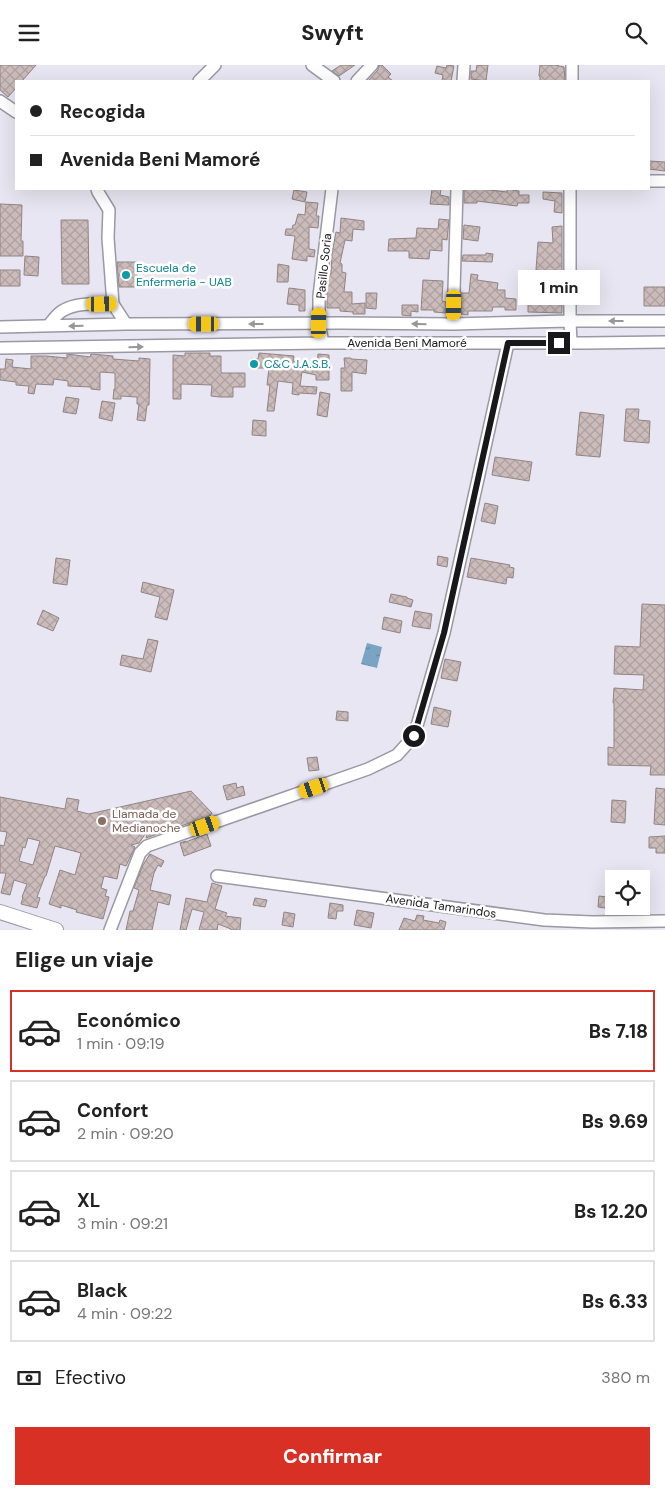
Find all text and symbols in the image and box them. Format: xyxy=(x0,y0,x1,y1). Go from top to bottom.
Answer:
text: Swyft xyxy=(301,18,364,47)
icon: menu xyxy=(15,19,43,47)
icon: search xyxy=(622,19,650,47)
text: Recogida xyxy=(60,99,145,124)
text: Avenida Beni Mamoré xyxy=(60,147,261,172)
street label: Pasillo Soria xyxy=(313,232,335,300)
place label: Escuela de Enfermeria - UAB xyxy=(136,260,232,290)
marker: Escuela de Enfermeria - UAB xyxy=(120,269,132,281)
callout: 1 min xyxy=(518,271,600,305)
text: 1 min xyxy=(539,277,579,298)
car xyxy=(446,290,461,320)
car xyxy=(86,296,117,312)
car xyxy=(311,308,326,338)
car xyxy=(189,317,219,332)
one-way arrow xyxy=(608,317,624,325)
one-way arrow xyxy=(248,320,264,328)
one-way arrow xyxy=(411,320,427,328)
one-way arrow xyxy=(68,322,84,330)
route end xyxy=(548,332,570,354)
street label: Avenida Beni Mamoré xyxy=(347,335,467,351)
one-way arrow xyxy=(128,342,144,350)
place label: C&C J.A.S.B. xyxy=(264,356,331,372)
marker: C&C J.A.S.B. xyxy=(248,358,260,370)
route start xyxy=(403,725,425,747)
car xyxy=(297,776,330,800)
place label: Llamada de Medianoche xyxy=(112,806,181,836)
car xyxy=(188,814,221,838)
marker: Llamada de Medianoche xyxy=(96,815,108,827)
map controls xyxy=(605,870,650,915)
button: locate xyxy=(605,870,650,915)
street label: Avenida Tamarindos xyxy=(385,890,497,922)
text: Elige un viaje xyxy=(15,945,154,974)
text: Económico xyxy=(77,1008,181,1033)
icon: car xyxy=(17,1009,62,1054)
text: Bs 7.18 xyxy=(589,1019,648,1044)
text: 1 min · 09:19 xyxy=(77,1033,164,1054)
text: Confort xyxy=(77,1098,149,1123)
icon: car xyxy=(17,1099,62,1144)
text: Bs 9.69 xyxy=(582,1109,648,1134)
text: 2 min · 09:20 xyxy=(77,1123,174,1144)
text: XL xyxy=(77,1188,100,1213)
icon: car xyxy=(17,1189,62,1234)
text: Bs 12.20 xyxy=(574,1199,648,1224)
text: 3 min · 09:21 xyxy=(77,1213,168,1234)
text: Black xyxy=(77,1278,128,1303)
icon: car xyxy=(17,1279,62,1324)
text: Bs 6.33 xyxy=(582,1289,648,1314)
text: 4 min · 09:22 xyxy=(77,1303,173,1324)
icon: cash xyxy=(15,1364,43,1392)
text: Efectivo xyxy=(55,1365,126,1390)
text: 380 m xyxy=(601,1367,650,1388)
button: Confirmar xyxy=(15,1427,650,1485)

